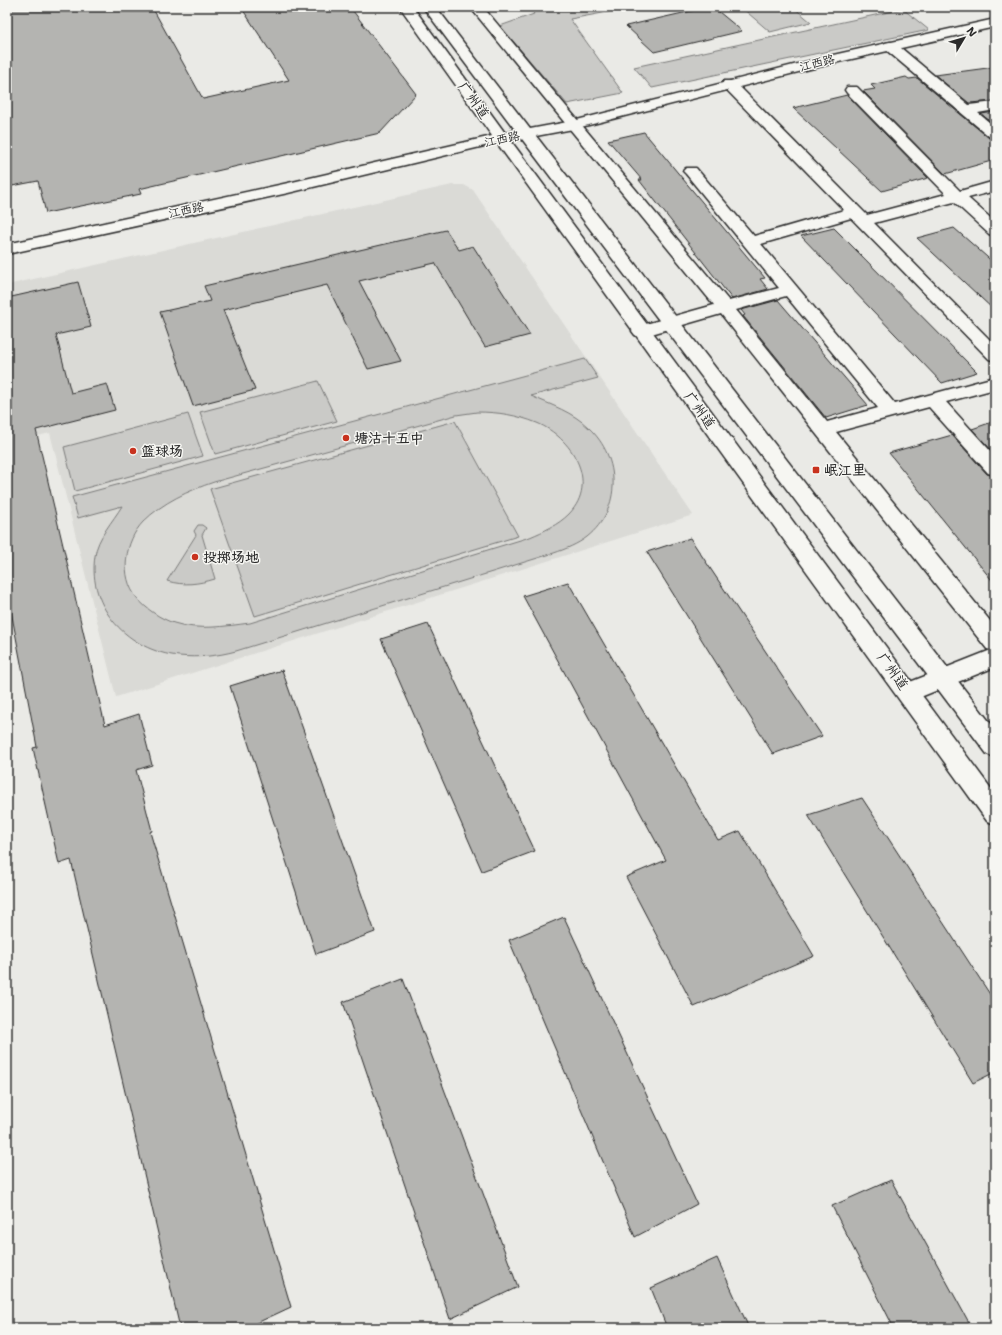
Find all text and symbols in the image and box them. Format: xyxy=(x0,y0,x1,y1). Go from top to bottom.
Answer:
north arrow xyxy=(944,18,984,58)
text: N xyxy=(963,24,980,40)
street label: 江西路 xyxy=(798,51,836,75)
street label: 广州道 xyxy=(454,78,494,122)
street label: 江西路 xyxy=(483,127,521,151)
street label: 江西路 xyxy=(167,198,205,222)
street label: 广州道 xyxy=(680,388,720,432)
place label: 塘沽十五中 xyxy=(354,429,424,447)
marker: 塘沽十五中 xyxy=(341,433,351,443)
place label: 篮球场 xyxy=(141,442,183,460)
marker: 篮球场 xyxy=(128,446,138,456)
place label: 岷江里 xyxy=(824,461,866,479)
marker: 岷江里 xyxy=(811,465,821,475)
place label: 投掷场地 xyxy=(203,548,259,566)
marker: 投掷场地 xyxy=(190,552,200,562)
street label: 广州道 xyxy=(873,649,913,693)

